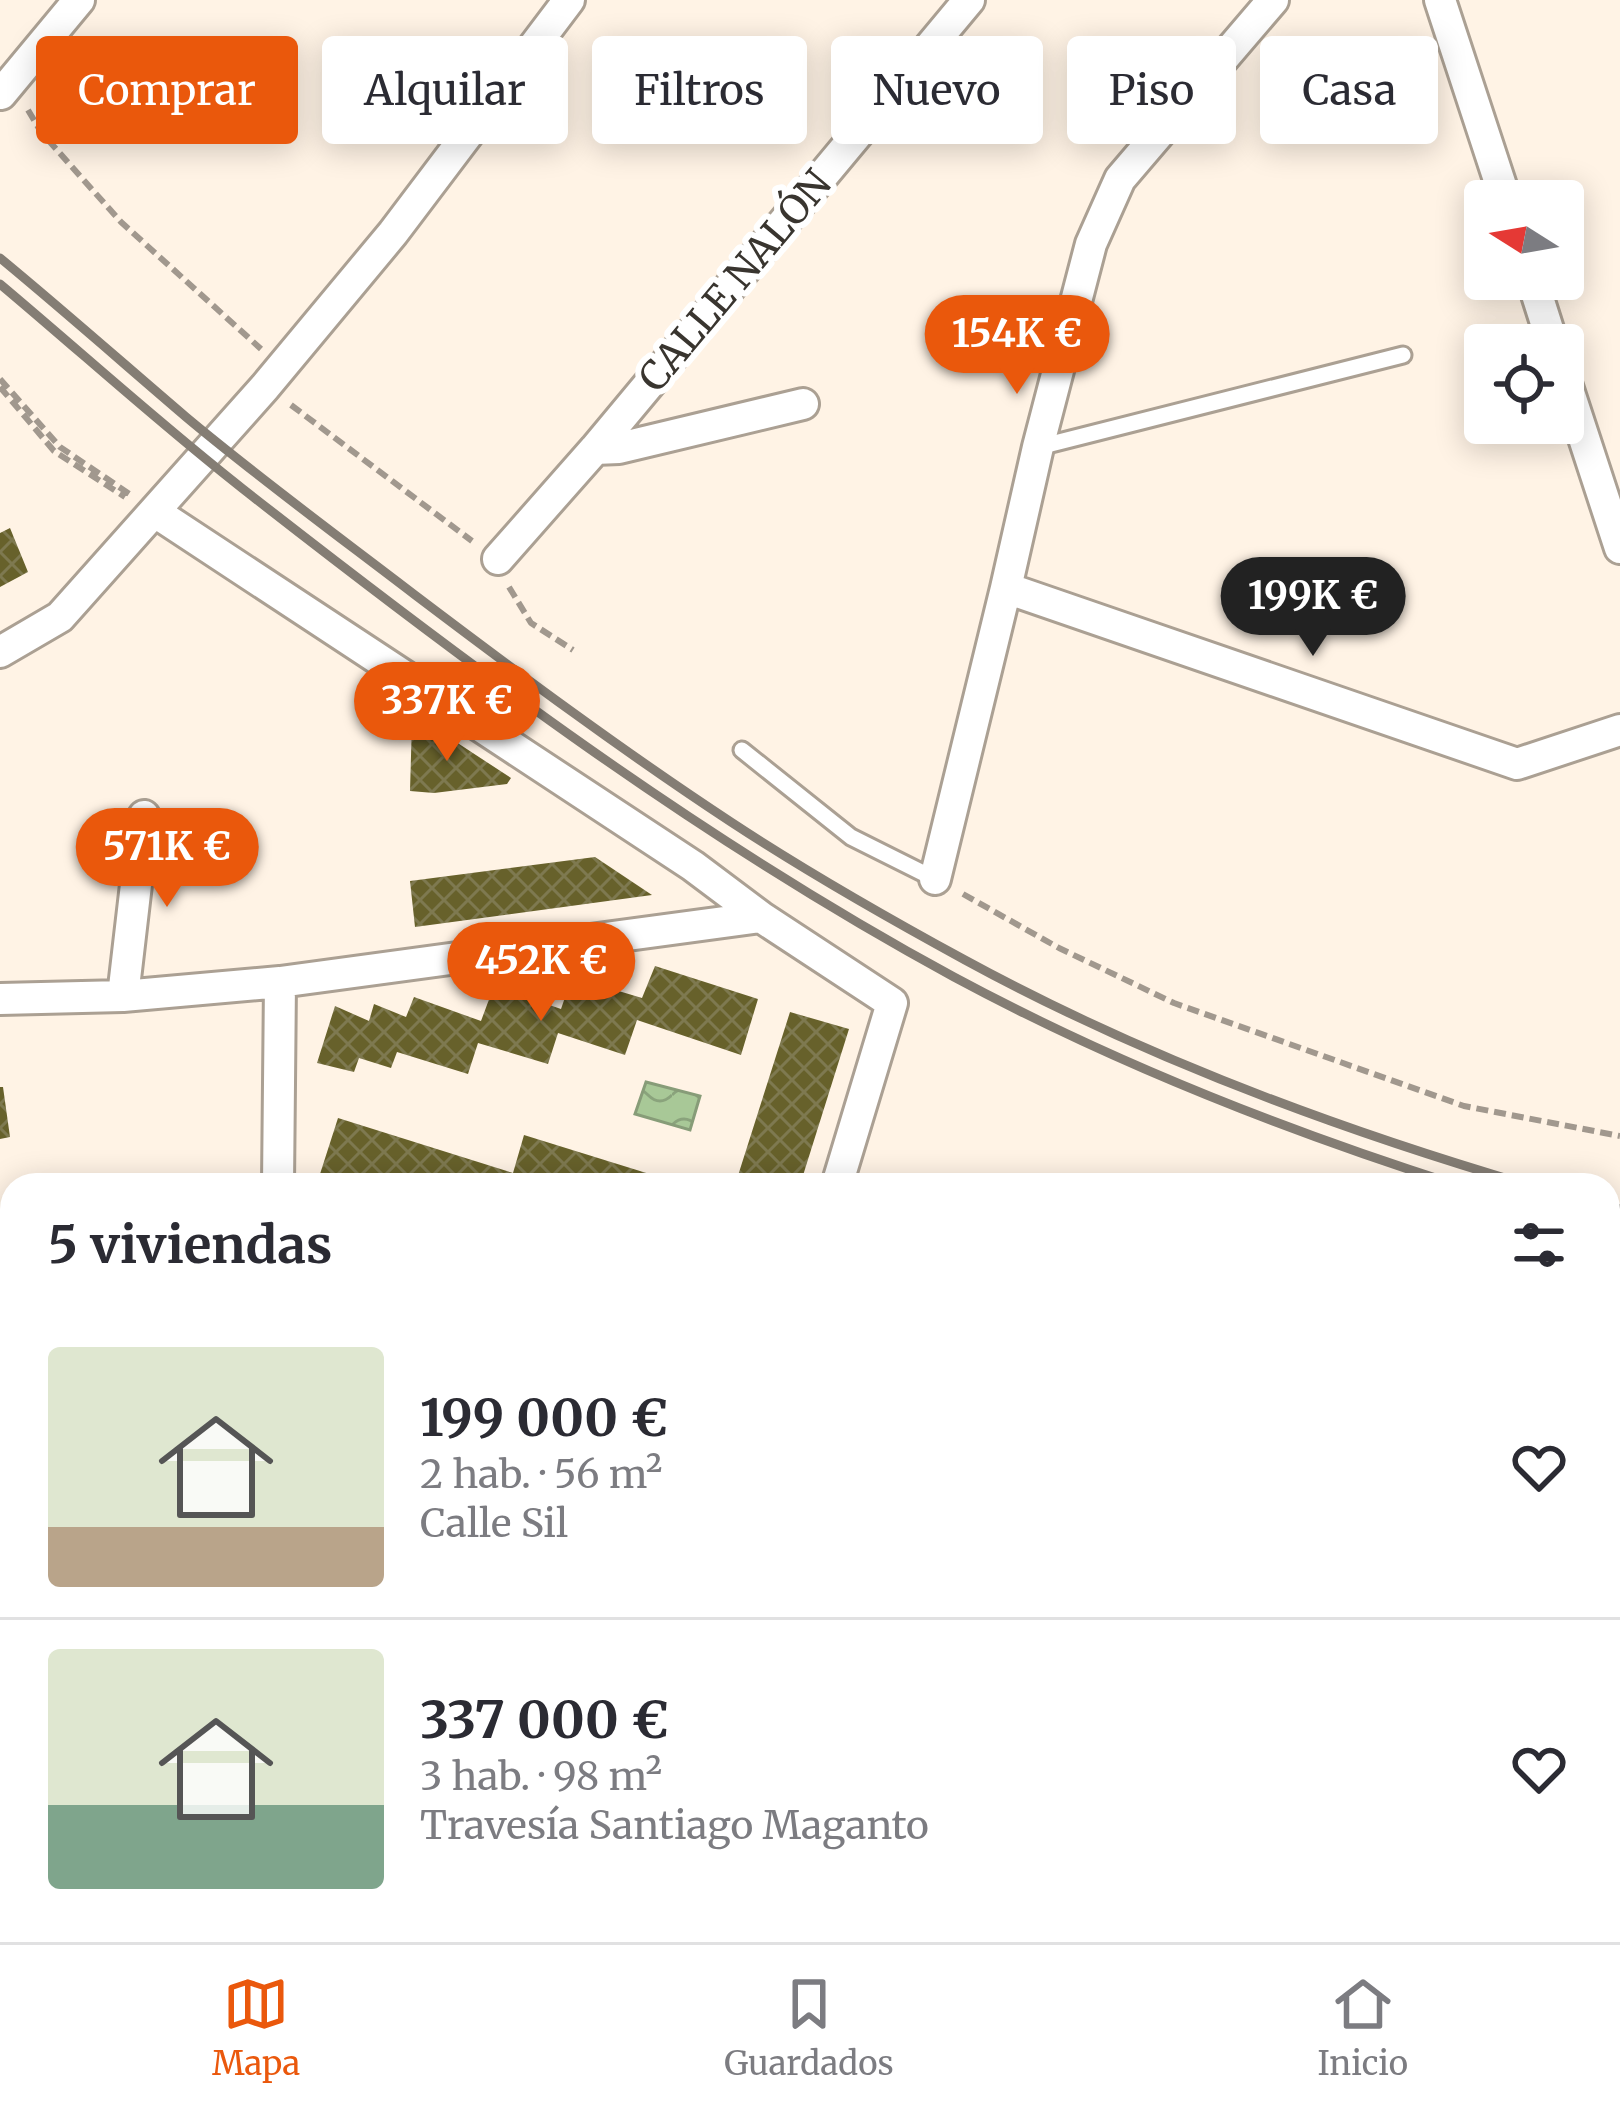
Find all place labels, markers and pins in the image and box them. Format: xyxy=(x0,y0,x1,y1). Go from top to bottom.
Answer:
pin: 154K € xyxy=(919,295,1115,397)
pin: 199K € xyxy=(1215,557,1411,659)
pin: 337K € xyxy=(349,662,545,764)
pin: 571K € xyxy=(69,808,265,910)
pin: 452K € xyxy=(443,922,639,1024)

